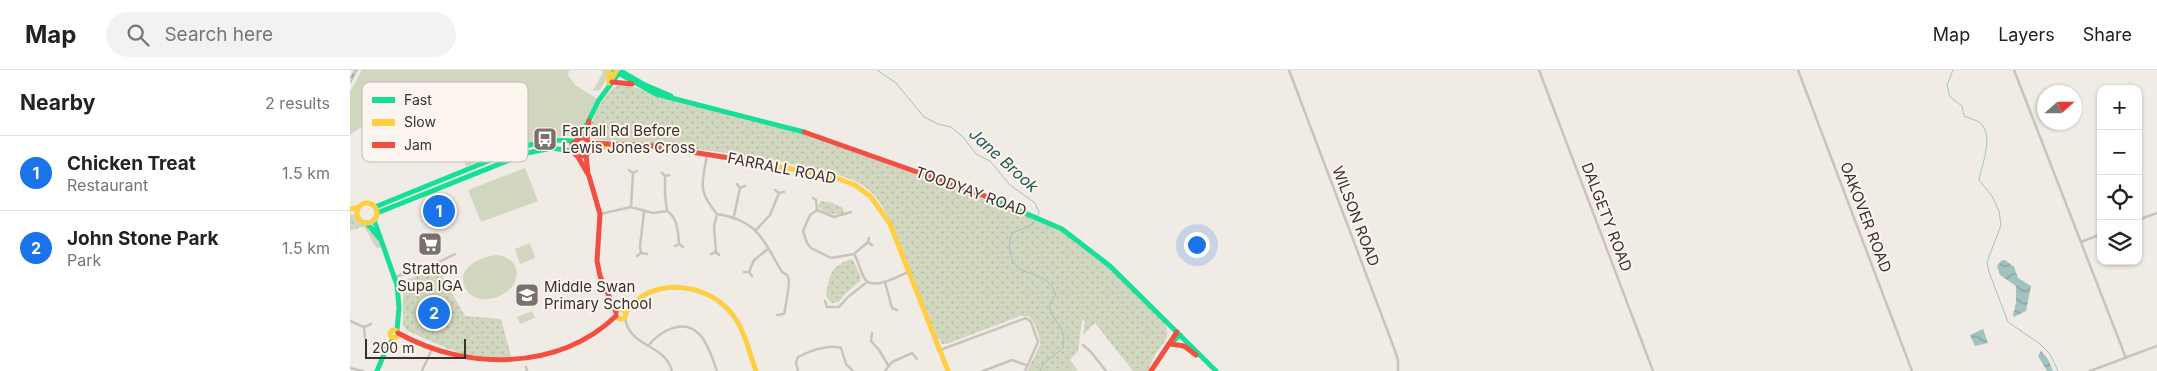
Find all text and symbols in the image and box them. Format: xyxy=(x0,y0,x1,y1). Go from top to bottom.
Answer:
search box xyxy=(106,12,456,57)
text: Map xyxy=(25,20,76,49)
icon: search xyxy=(124,21,152,49)
text: Search here xyxy=(164,23,273,46)
text: Map xyxy=(1933,24,1970,45)
text: Layers xyxy=(1998,24,2055,45)
text: Share xyxy=(2083,24,2132,45)
legend xyxy=(362,82,528,162)
north arrow xyxy=(2037,85,2082,130)
map controls xyxy=(2097,85,2142,265)
button: + xyxy=(2097,85,2142,130)
text: Nearby xyxy=(20,90,95,115)
text: Fast xyxy=(404,91,432,108)
text: 2 results xyxy=(265,93,330,113)
text: Slow xyxy=(404,113,436,130)
place label: Farrall Rd Before Lewis Jones Cross xyxy=(562,121,696,157)
water label: Jane Brook xyxy=(965,124,1043,196)
bus stop icon: Farrall Rd Before Lewis Jones Cross xyxy=(532,126,558,152)
button: − xyxy=(2097,130,2142,175)
text: Jam xyxy=(404,136,432,153)
street label: FARRALL ROAD xyxy=(726,148,838,188)
text: Chicken Treat xyxy=(67,152,196,175)
street label: OAKOVER ROAD xyxy=(1836,159,1896,275)
street label: DALGETY ROAD xyxy=(1578,160,1636,274)
street label: TOODYAY ROAD xyxy=(913,162,1029,220)
text: 1 xyxy=(33,163,39,183)
text: 1.5 km xyxy=(282,163,330,183)
street label: WILSON ROAD xyxy=(1328,163,1384,269)
text: Restaurant xyxy=(67,175,148,195)
button: locate xyxy=(2097,175,2142,220)
pin: 1 xyxy=(423,192,455,230)
button: layers xyxy=(2097,220,2142,265)
text: John Stone Park xyxy=(67,227,219,250)
supermarket icon: Stratton Supa IGA xyxy=(417,231,443,257)
your location xyxy=(1184,232,1210,258)
text: 2 xyxy=(31,238,41,258)
text: 1.5 km xyxy=(282,238,330,258)
text: Park xyxy=(67,250,101,270)
place label: Stratton Supa IGA xyxy=(397,259,463,295)
place label: Middle Swan Primary School xyxy=(544,277,652,313)
school or university icon: Middle Swan Primary School xyxy=(514,282,540,308)
pin: 2 xyxy=(418,294,450,332)
scale bar xyxy=(365,336,466,359)
text: 200 m xyxy=(372,339,414,356)

